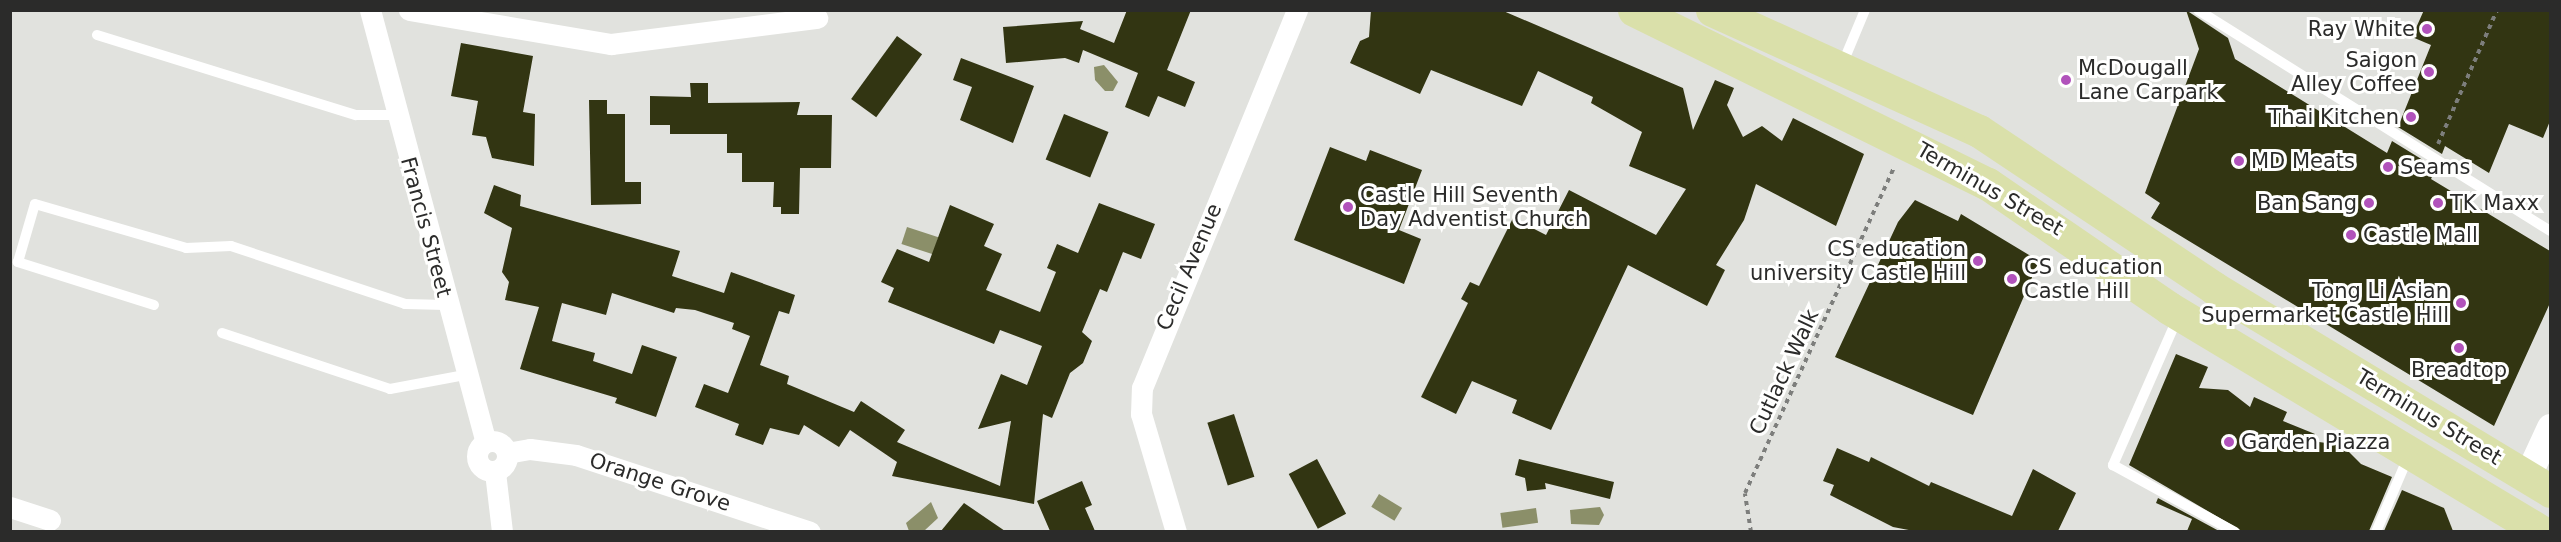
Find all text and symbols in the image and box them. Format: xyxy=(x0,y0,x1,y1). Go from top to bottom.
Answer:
place label: Ray White xyxy=(2308,16,2415,42)
marker: Ray White xyxy=(2420,22,2434,36)
place label: Saigon Alley Coffee xyxy=(2291,47,2417,97)
place label: McDougall Lane Carpark xyxy=(2078,55,2219,105)
marker: Saigon Alley Coffee xyxy=(2422,65,2436,79)
marker: McDougall Lane Carpark xyxy=(2059,73,2073,87)
place label: Thai Kitchen xyxy=(2269,104,2399,130)
marker: Thai Kitchen xyxy=(2404,110,2418,124)
street label: Terminus Street xyxy=(1912,137,2068,241)
place label: MD Meats xyxy=(2251,148,2355,174)
street label: Francis Street xyxy=(395,154,457,300)
marker: MD Meats xyxy=(2232,154,2246,168)
place label: Seams xyxy=(2400,154,2471,180)
marker: Seams xyxy=(2381,160,2395,174)
place label: Castle Hill Seventh Day Adventist Church xyxy=(1360,182,1588,232)
place label: Ban Sang xyxy=(2257,190,2357,216)
place label: TK Maxx xyxy=(2450,190,2539,216)
marker: Ban Sang xyxy=(2362,196,2376,210)
marker: TK Maxx xyxy=(2431,196,2445,210)
street label: Cecil Avenue xyxy=(1151,200,1227,334)
marker: Castle Hill Seventh Day Adventist Church xyxy=(1341,200,1355,214)
place label: Castle Mall xyxy=(2363,222,2478,248)
marker: Castle Mall xyxy=(2344,228,2358,242)
place label: CS education university Castle Hill xyxy=(1750,236,1966,286)
marker: CS education university Castle Hill xyxy=(1971,254,1985,268)
place label: CS education Castle Hill xyxy=(2024,254,2163,304)
marker: CS education Castle Hill xyxy=(2005,272,2019,286)
place label: Tong Li Asian Supermarket Castle Hill xyxy=(2201,278,2449,328)
marker: Tong Li Asian Supermarket Castle Hill xyxy=(2454,296,2468,310)
street label: Cutlack Walk xyxy=(1744,305,1824,439)
marker: Breadtop xyxy=(2452,341,2466,355)
place label: Breadtop xyxy=(2411,357,2507,383)
street label: Terminus Street xyxy=(2352,364,2506,470)
place label: Garden Piazza xyxy=(2241,429,2390,455)
marker: Garden Piazza xyxy=(2222,435,2236,449)
street label: Orange Grove xyxy=(586,447,734,517)

